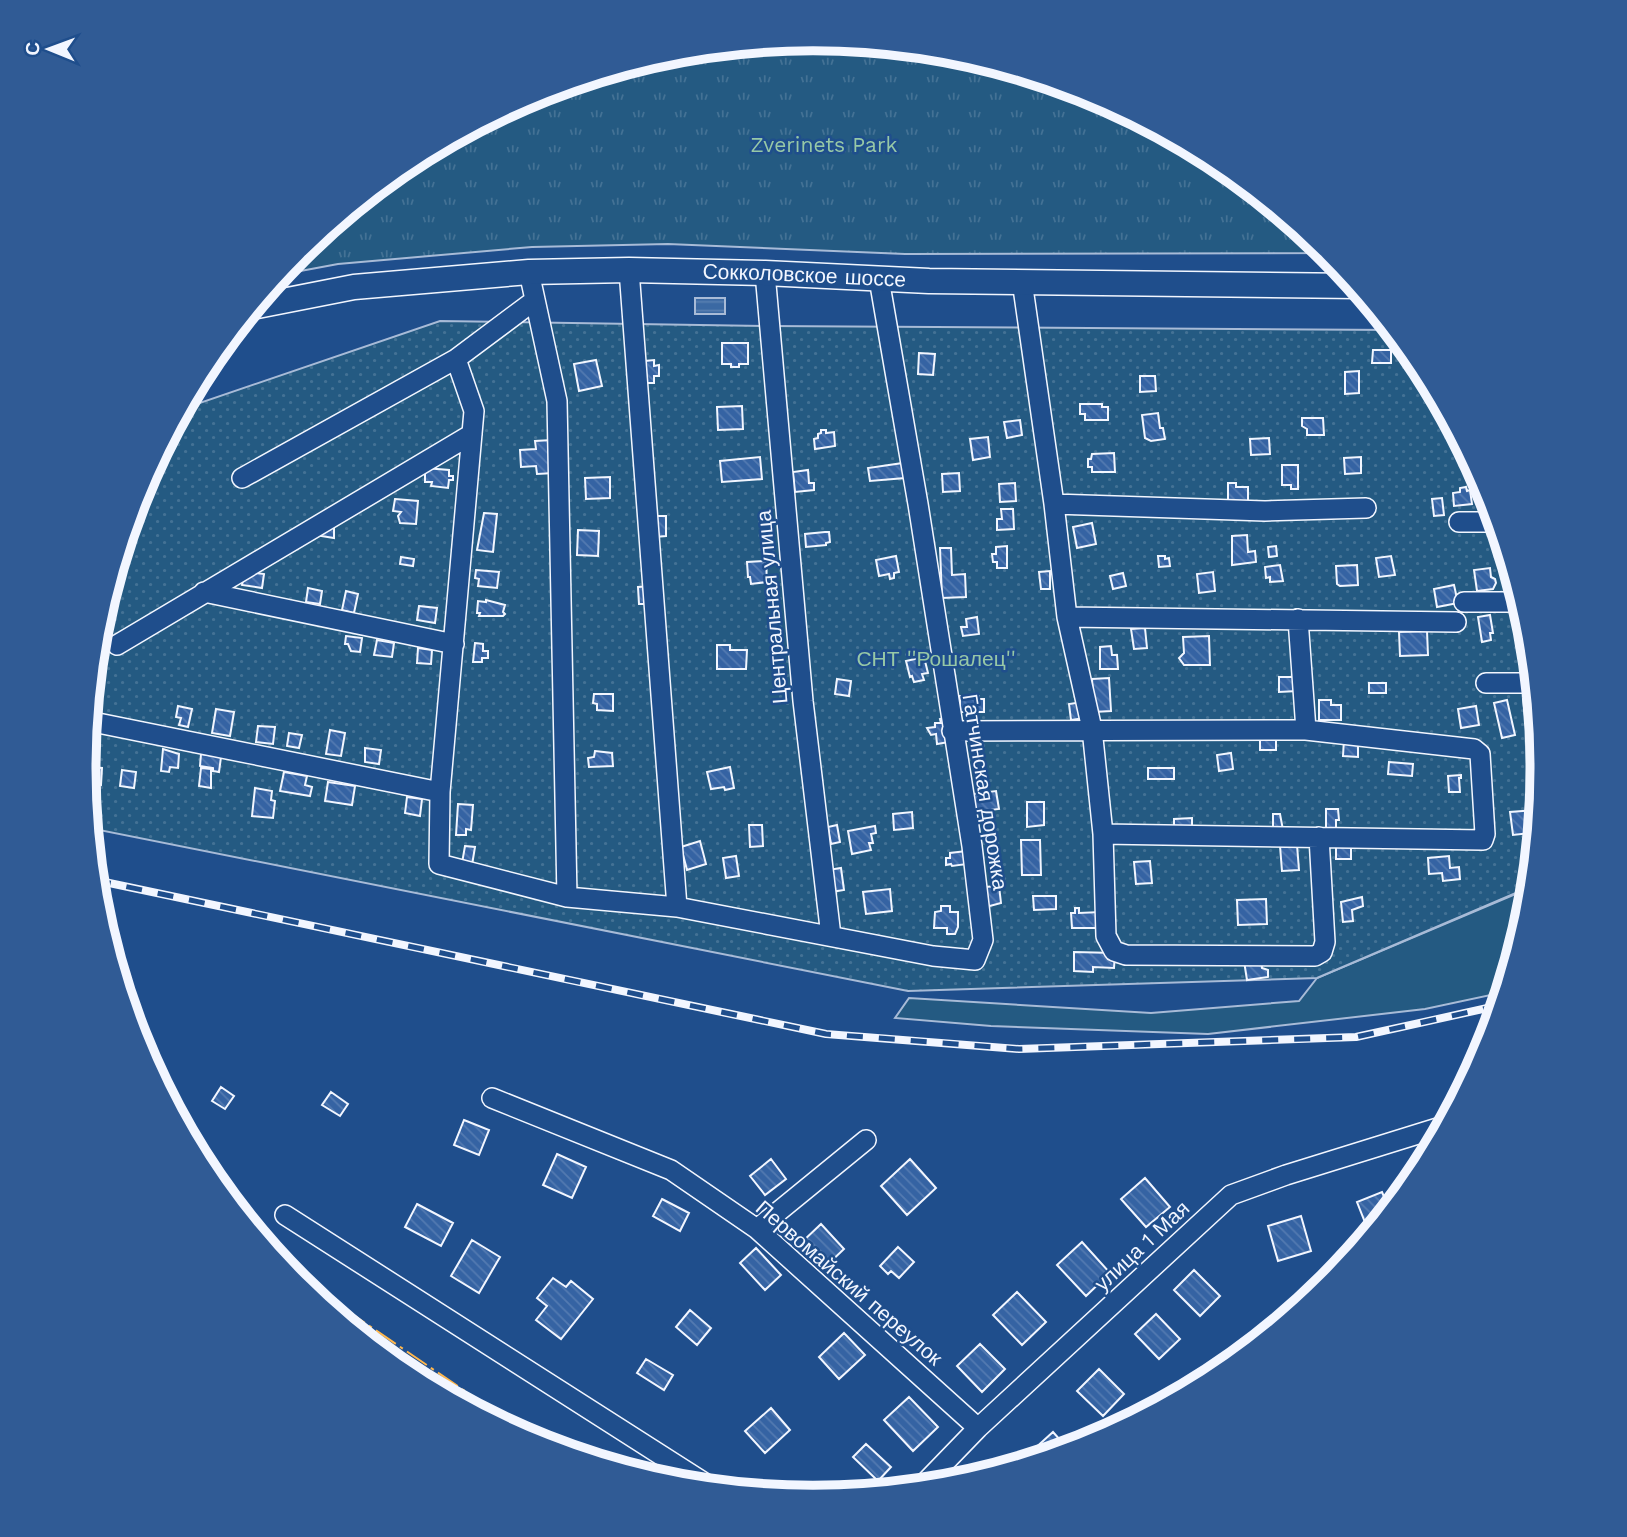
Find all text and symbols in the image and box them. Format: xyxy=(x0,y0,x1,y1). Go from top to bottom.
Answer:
north arrow xyxy=(14,14,84,84)
text: С xyxy=(21,41,44,56)
park label: Zverinets Park xyxy=(751,132,898,157)
street label: Сокколовское шоссе xyxy=(702,259,907,292)
street label: Центральная улица xyxy=(751,509,792,705)
park label: СНТ ''Рошалец'' xyxy=(856,646,1016,671)
street label: Гатчинская дорожка xyxy=(958,692,1013,892)
street label: Первомайский переулок xyxy=(751,1195,948,1371)
street label: улица 1 Мая xyxy=(1089,1195,1194,1296)

